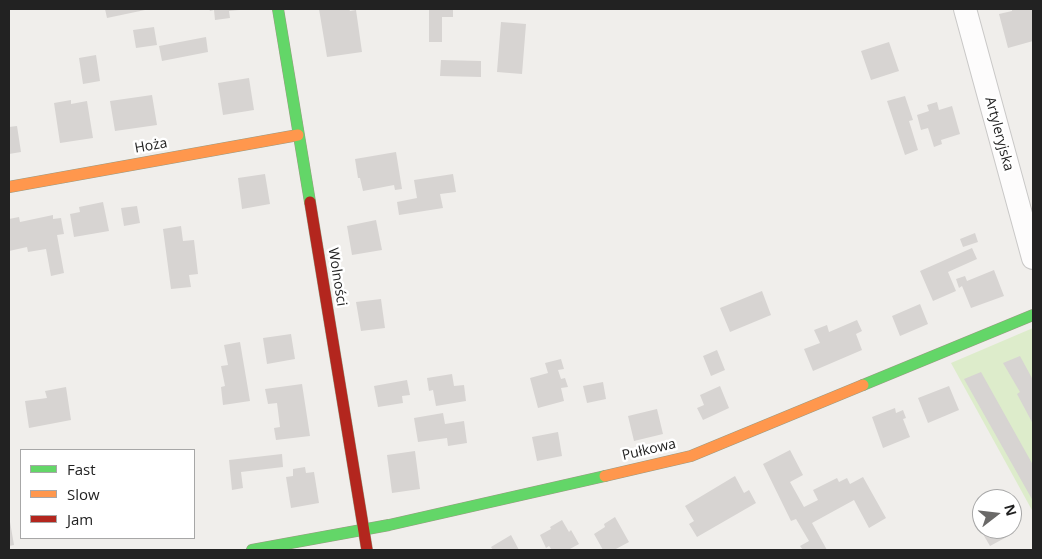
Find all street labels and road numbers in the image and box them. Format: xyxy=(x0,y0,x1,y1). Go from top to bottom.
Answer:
street label: Artyleryjska xyxy=(981,95,1017,173)
street label: Hoża xyxy=(133,135,169,157)
street label: Wolności xyxy=(324,247,350,307)
street label: Pułkowa xyxy=(620,436,678,464)

